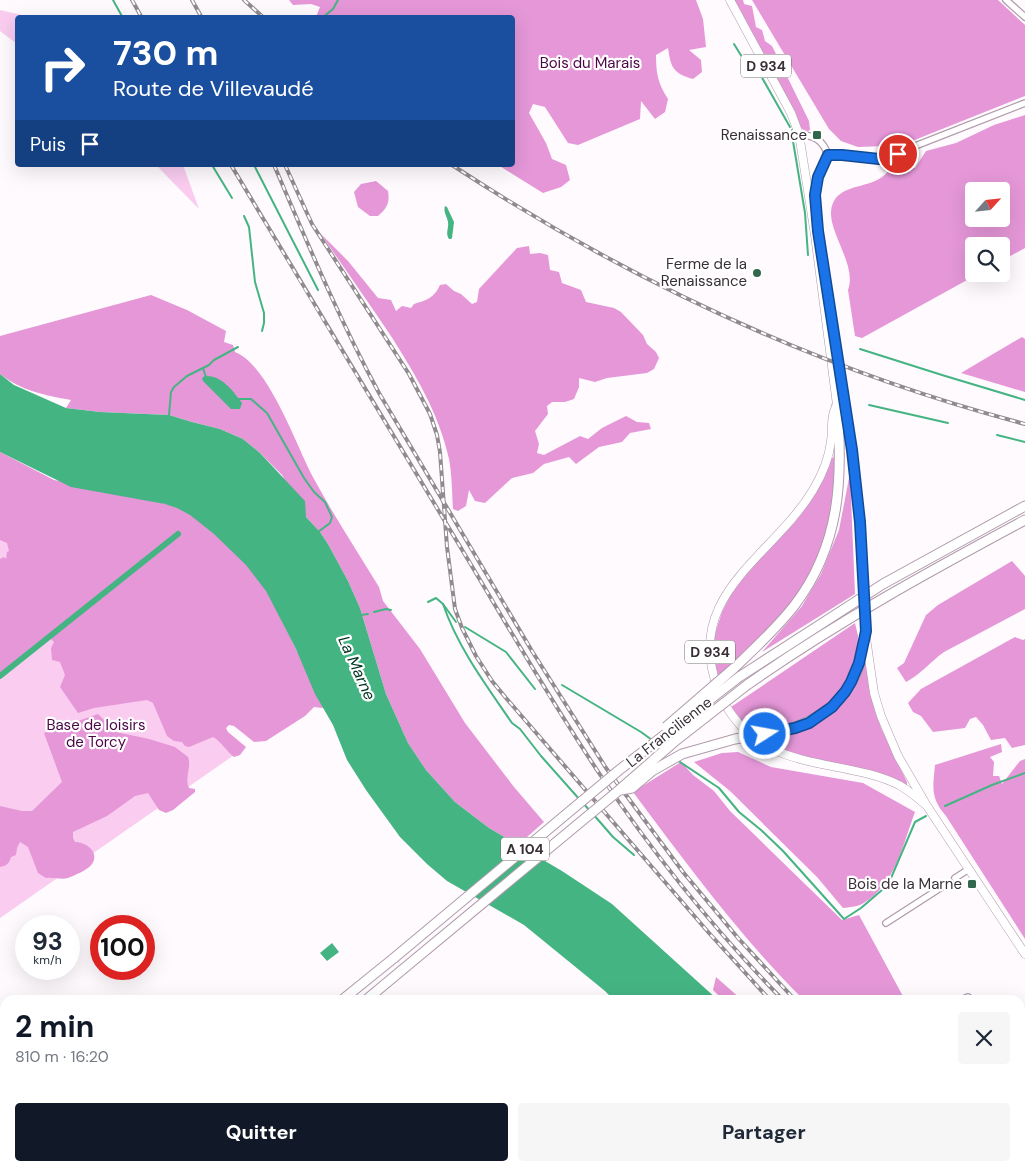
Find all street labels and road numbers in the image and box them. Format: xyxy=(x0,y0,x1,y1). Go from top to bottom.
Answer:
road number: D 934 xyxy=(741,54,791,78)
road number: D 934 xyxy=(685,640,735,664)
street label: La Francilienne xyxy=(622,692,716,772)
road number: A 104 xyxy=(501,838,549,861)

